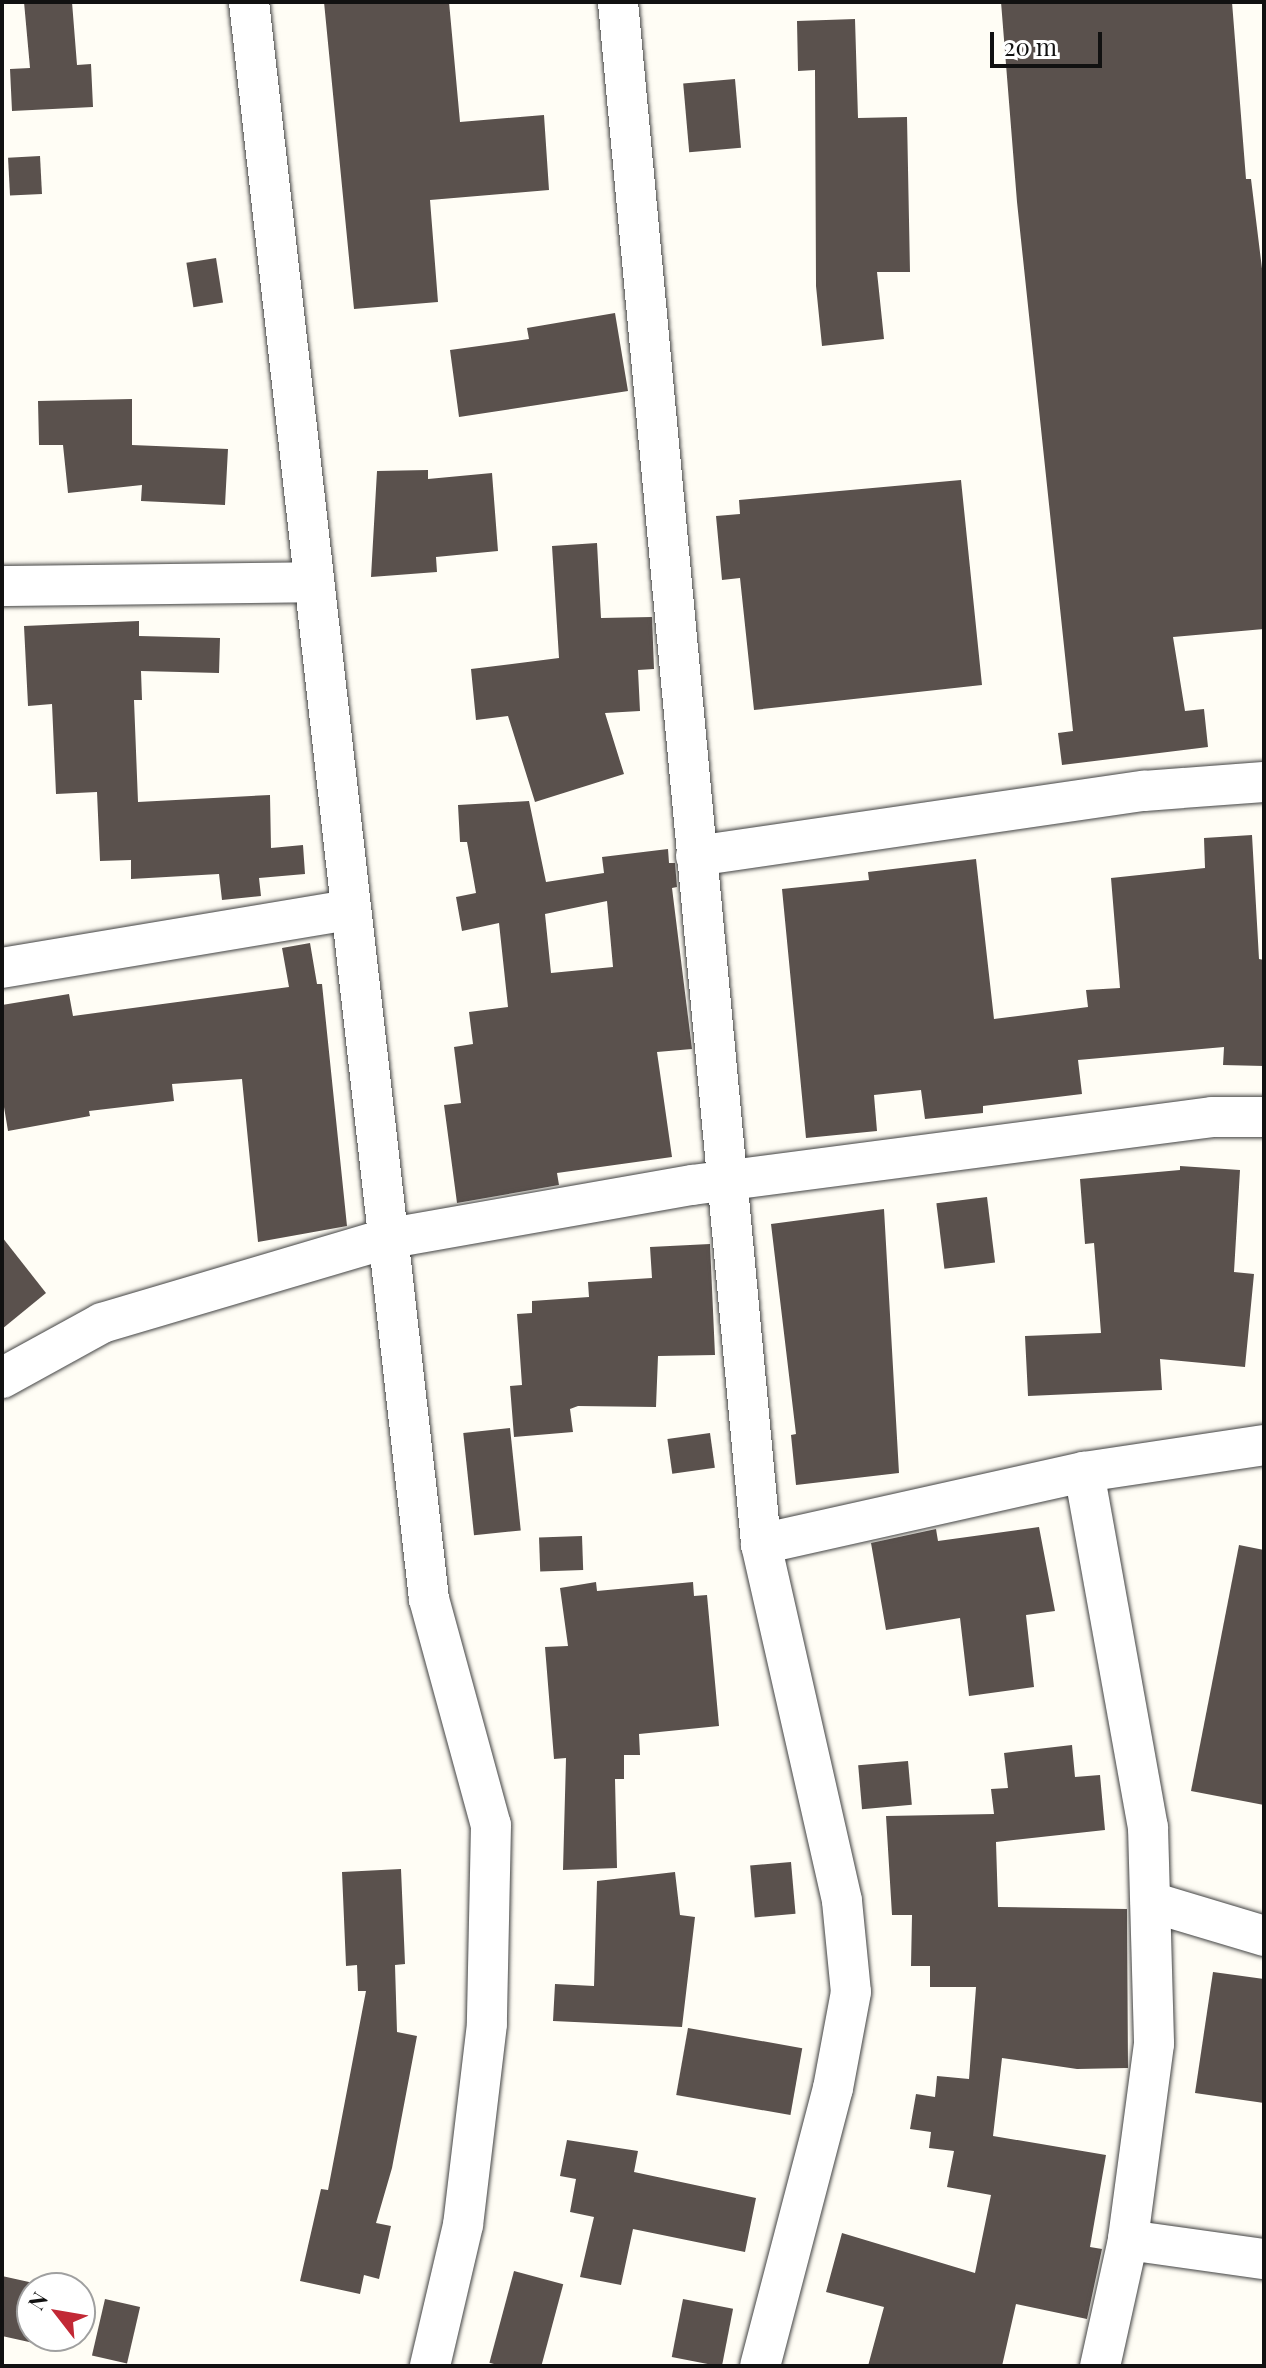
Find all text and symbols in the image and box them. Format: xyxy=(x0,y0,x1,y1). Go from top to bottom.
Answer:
scale bar xyxy=(994,16,1106,66)
text: 20 m xyxy=(1004,30,1057,62)
north arrow xyxy=(16,2272,96,2352)
text: N xyxy=(20,2286,54,2315)

